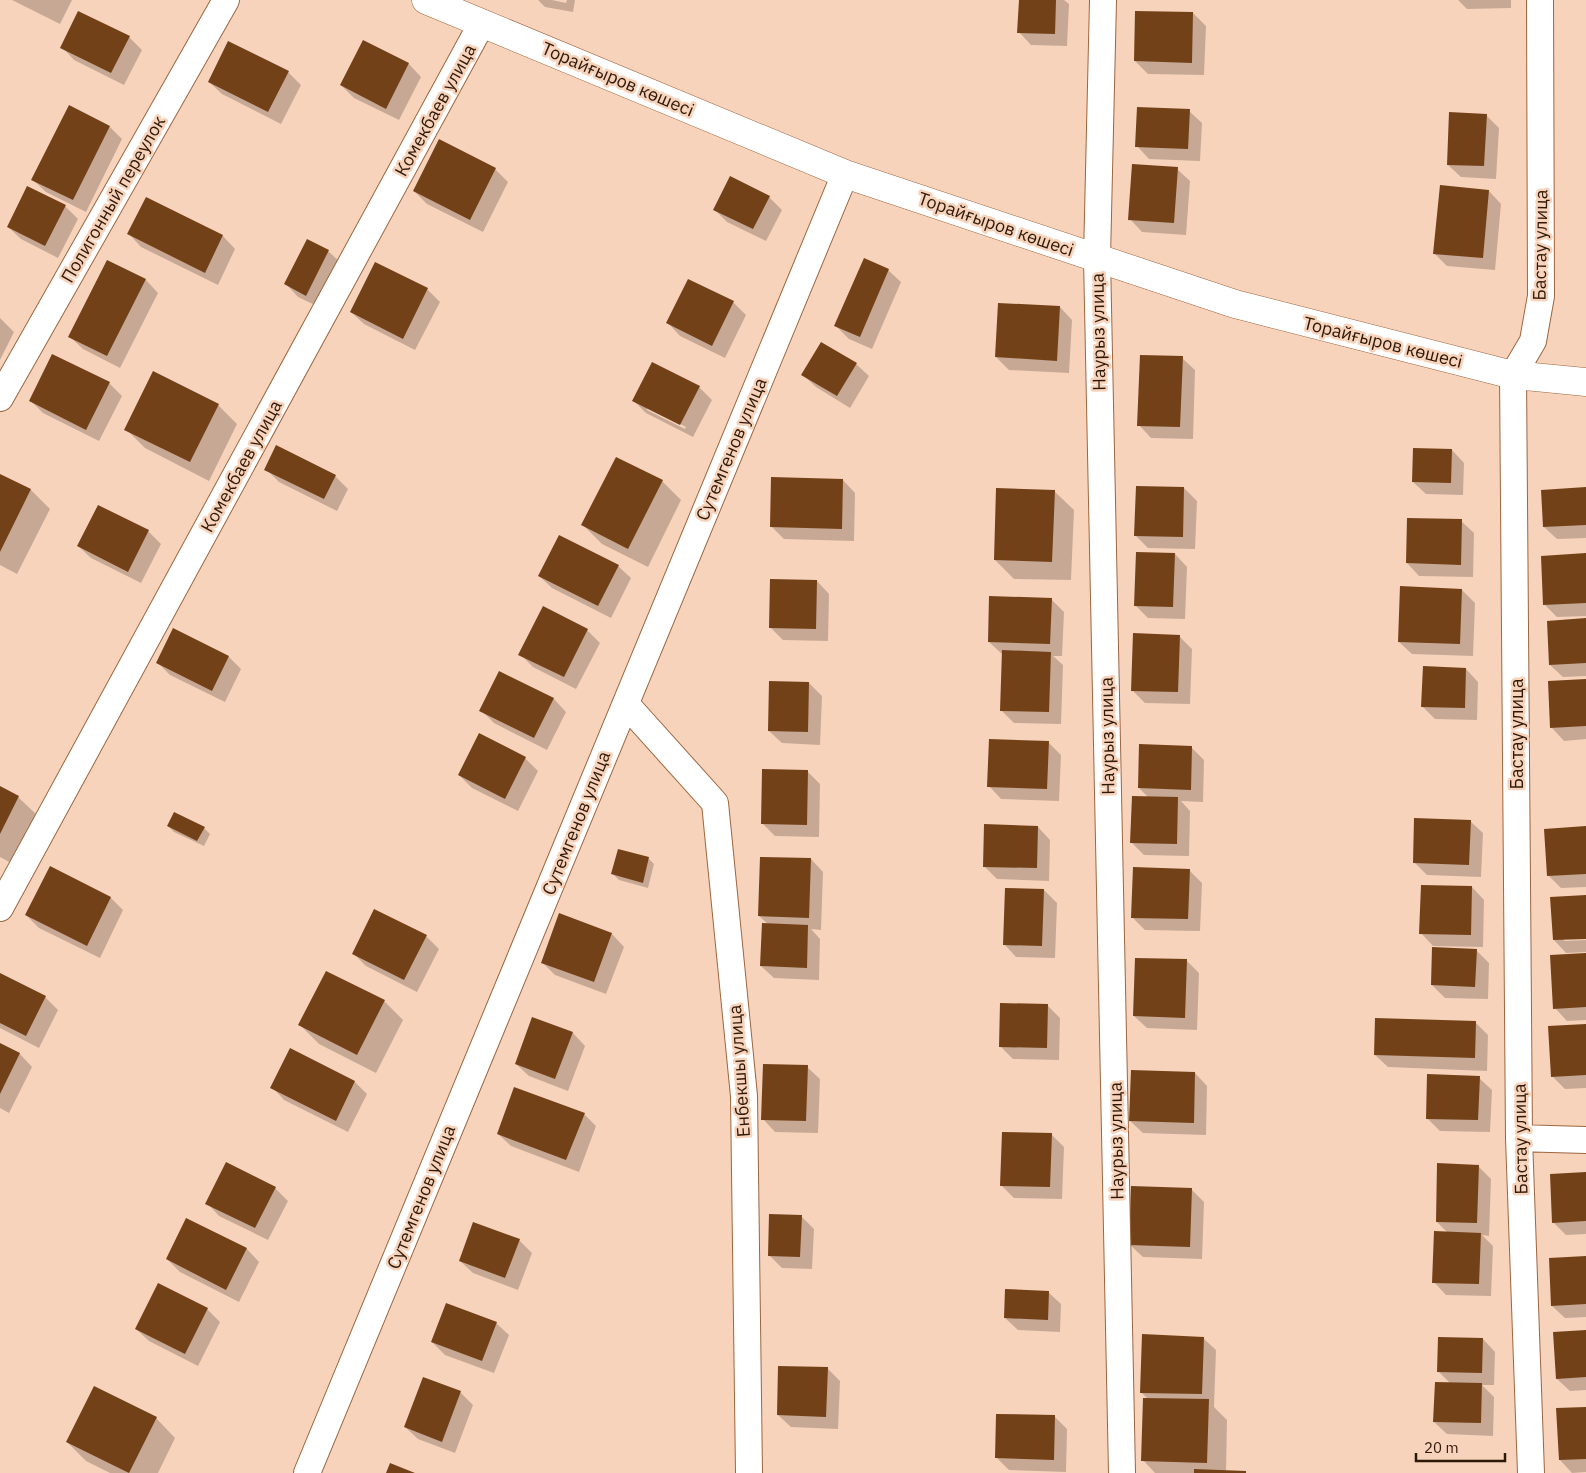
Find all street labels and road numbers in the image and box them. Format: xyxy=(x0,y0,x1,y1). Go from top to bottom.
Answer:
street label: Торайғыров көшесі xyxy=(538,37,698,121)
street label: Комекбаев улица xyxy=(389,40,481,180)
street label: Полигонный переулок xyxy=(56,111,170,287)
street label: Торайғыров көшесі xyxy=(915,187,1077,261)
street label: Бастау улица xyxy=(1528,189,1552,301)
street label: Наурыз улица xyxy=(1085,273,1111,391)
street label: Торайғыров көшесі xyxy=(1301,311,1465,373)
street label: Сутемгенов улица xyxy=(690,374,772,524)
street label: Комекбаев улица xyxy=(195,396,287,536)
street label: Наурыз улица xyxy=(1094,677,1120,795)
street label: Бастау улица xyxy=(1505,678,1528,790)
street label: Сутемгенов улица xyxy=(537,747,615,898)
street label: Енбекшы улица xyxy=(723,1004,755,1138)
street label: Наурыз улица xyxy=(1103,1082,1129,1200)
street label: Бастау улица xyxy=(1508,1083,1532,1195)
street label: Сутемгенов улица xyxy=(382,1121,460,1272)

